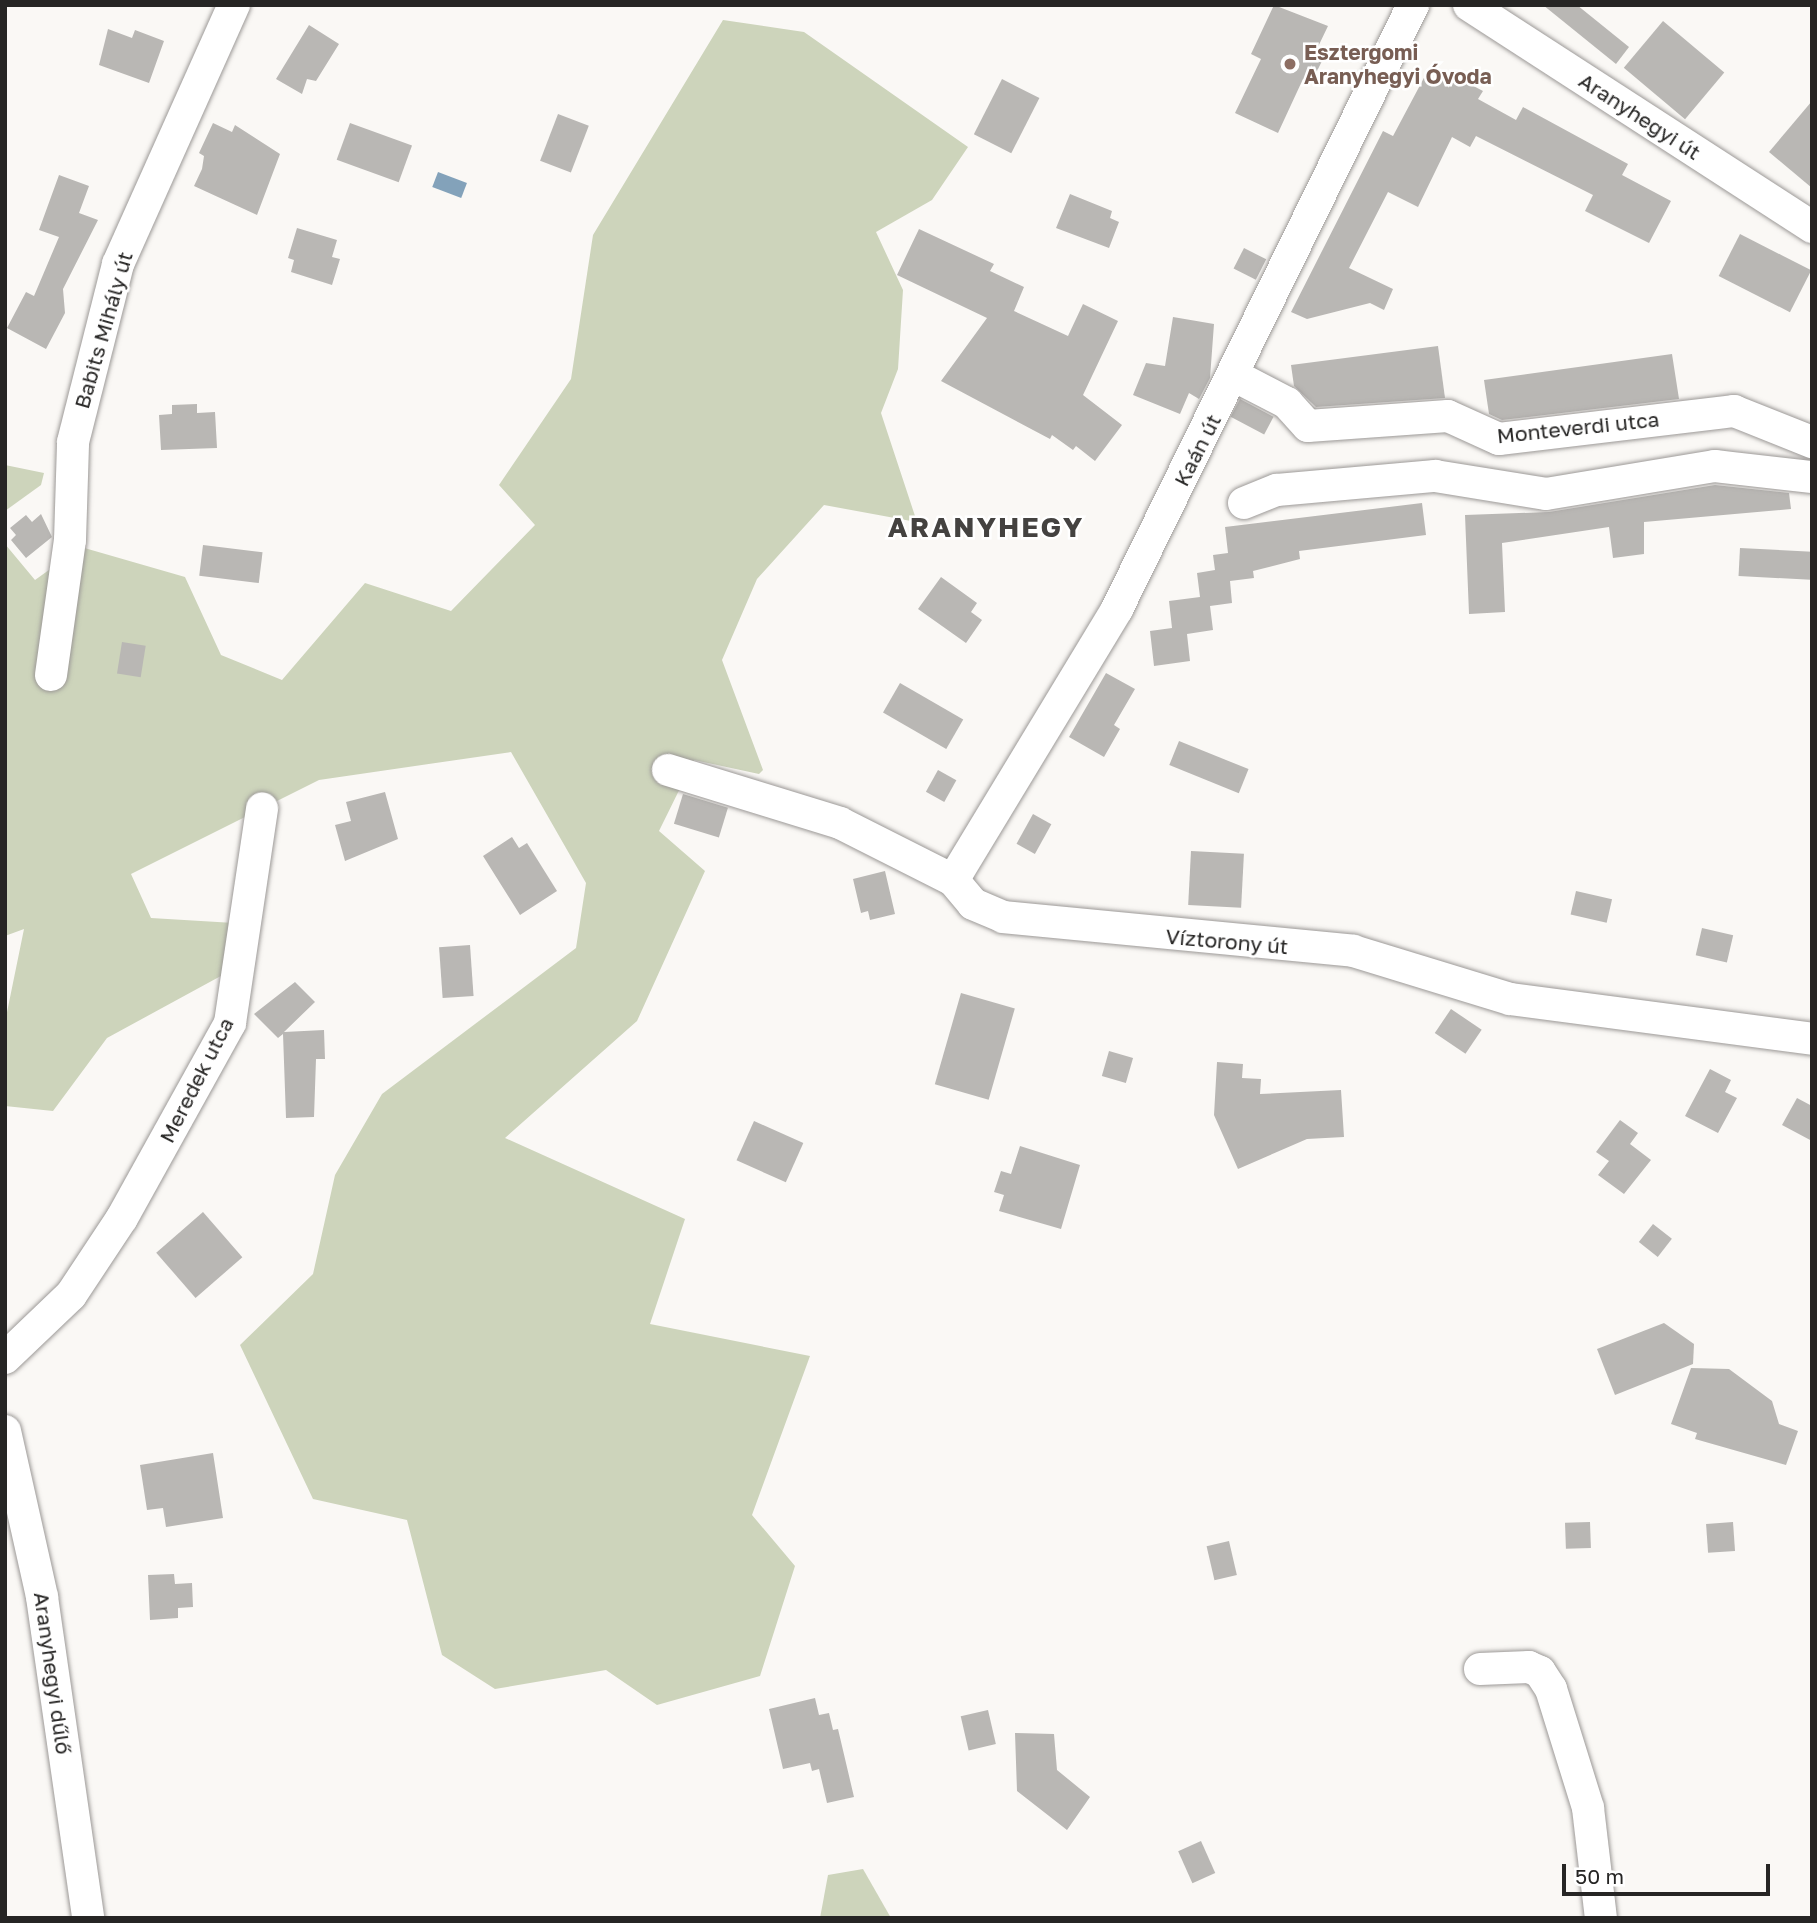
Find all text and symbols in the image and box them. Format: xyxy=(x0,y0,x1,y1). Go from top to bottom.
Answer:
place label: Esztergomi Aranyhegyi Óvoda xyxy=(1304,39,1492,89)
marker: Esztergomi Aranyhegyi Óvoda xyxy=(1282,56,1298,72)
street label: Aranyhegyi út xyxy=(1574,67,1706,165)
street label: Babits Mihály út xyxy=(69,249,137,411)
street label: Monteverdi utca xyxy=(1496,406,1660,448)
street label: Kaán út xyxy=(1168,410,1226,490)
district label: ARANYHEGY xyxy=(889,510,1083,544)
street label: Víztorony út xyxy=(1165,923,1289,959)
street label: Meredek utca xyxy=(154,1013,238,1147)
street label: Aranyhegyi dűlő xyxy=(29,1590,77,1756)
scale bar xyxy=(1565,1850,1773,1894)
text: 50 m xyxy=(1575,1863,1624,1889)

